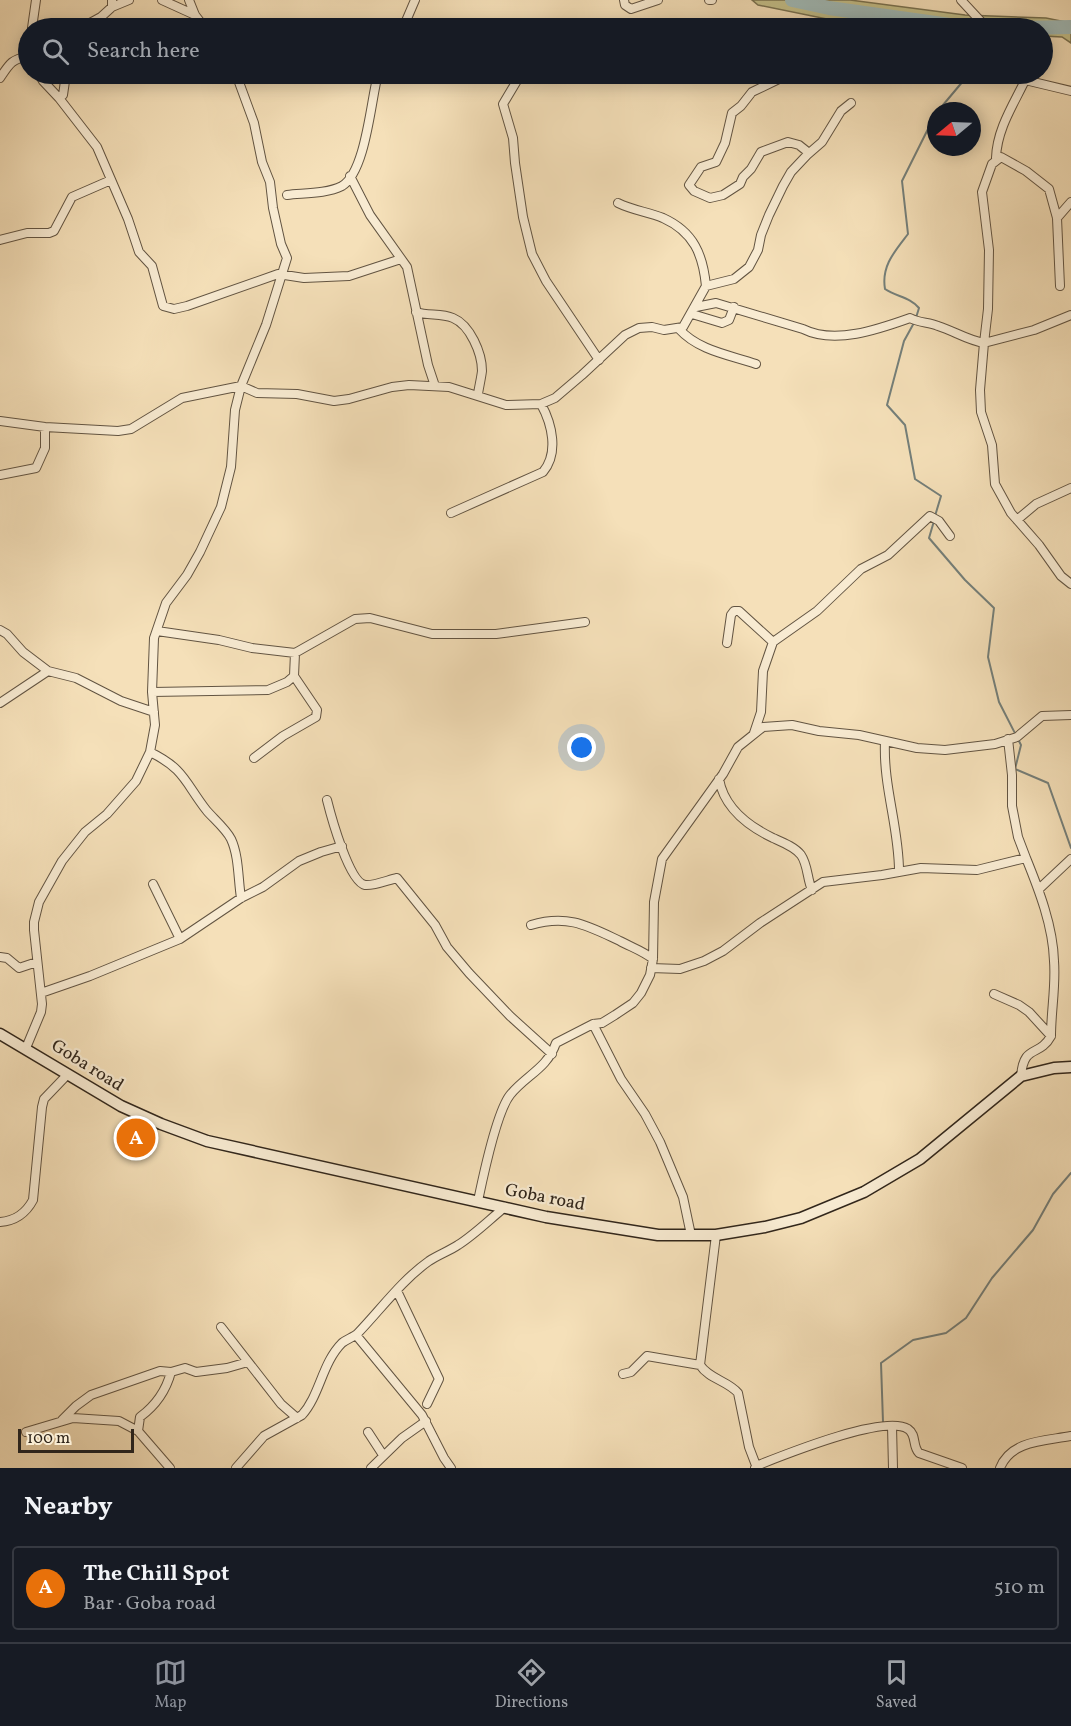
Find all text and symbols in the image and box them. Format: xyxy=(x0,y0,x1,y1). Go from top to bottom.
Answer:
search box xyxy=(18,18,1053,84)
icon: search xyxy=(39,35,72,68)
text: Search here xyxy=(87,36,200,67)
north arrow xyxy=(927,102,981,156)
your location xyxy=(567,733,596,762)
street label: Goba road xyxy=(46,1034,128,1098)
pin: A xyxy=(116,1116,156,1160)
street label: Goba road xyxy=(503,1178,587,1218)
scale bar xyxy=(18,1426,134,1454)
text: 100 m xyxy=(27,1428,70,1450)
text: Nearby xyxy=(24,1489,113,1525)
text: The Chill Spot xyxy=(83,1559,229,1590)
text: A xyxy=(38,1574,53,1602)
text: 510 m xyxy=(994,1574,1045,1602)
text: Bar · Goba road xyxy=(83,1590,216,1618)
tab: Map xyxy=(154,1656,187,1714)
tab: Directions xyxy=(495,1656,568,1714)
tab: Saved xyxy=(876,1656,917,1714)

